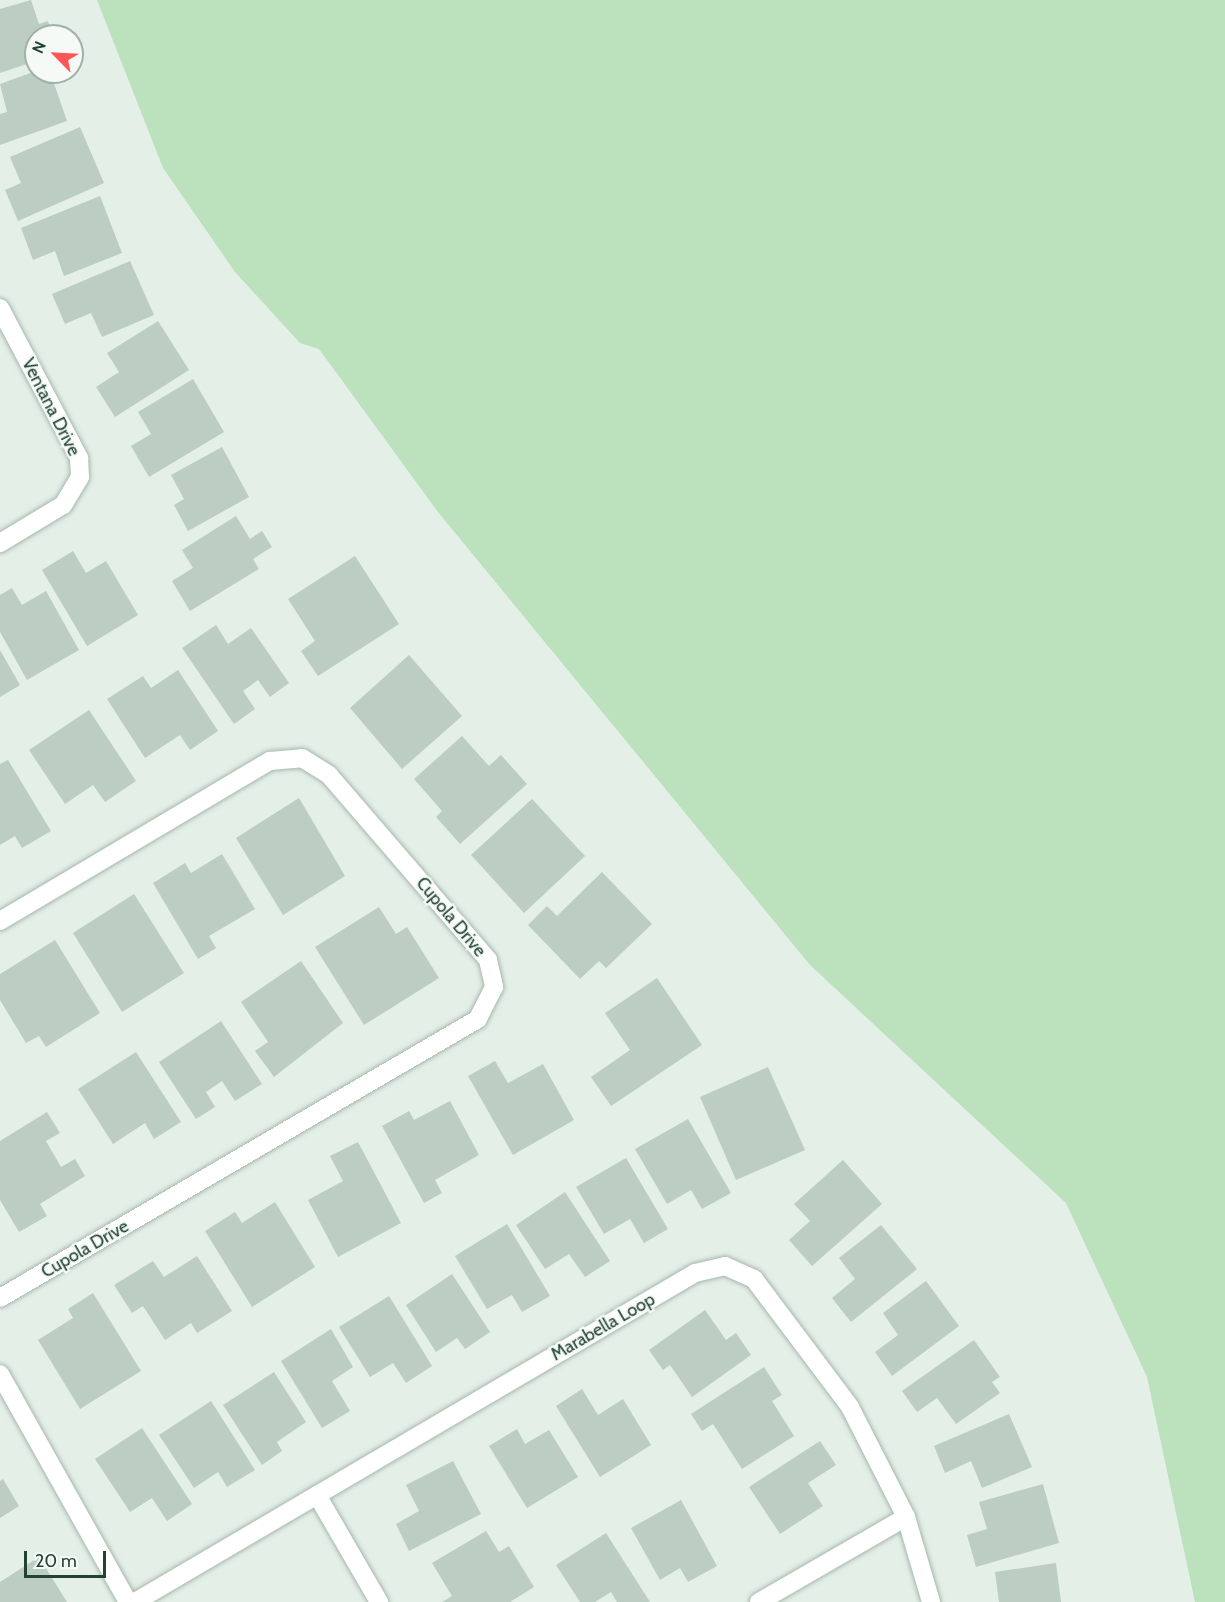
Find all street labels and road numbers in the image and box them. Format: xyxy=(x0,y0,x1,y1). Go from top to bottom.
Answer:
street label: Ventana Drive xyxy=(17,354,85,460)
street label: Cupola Drive xyxy=(411,873,491,961)
street label: Cupola Drive xyxy=(37,1215,133,1283)
street label: Marabella Loop xyxy=(547,1289,659,1365)

